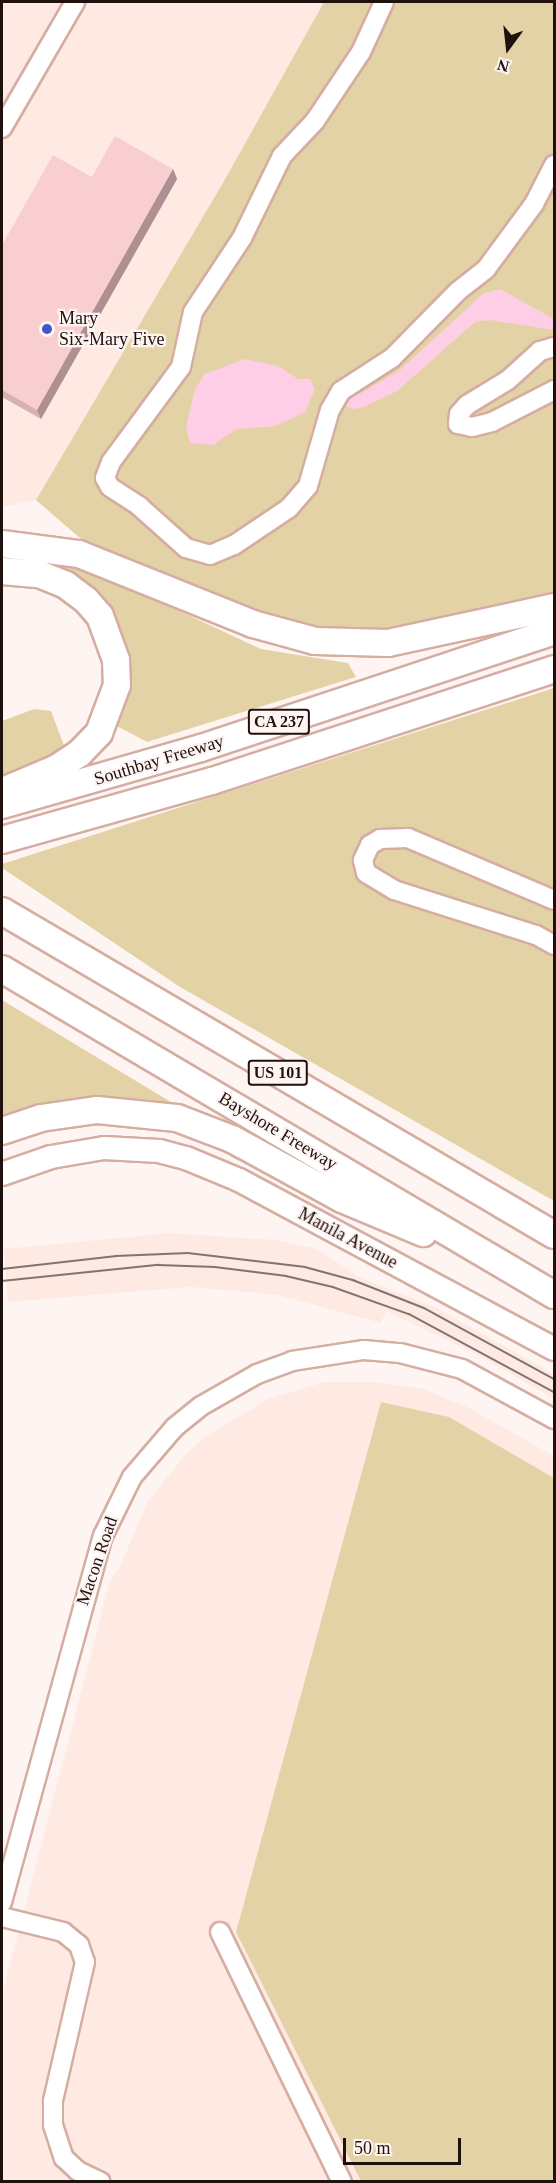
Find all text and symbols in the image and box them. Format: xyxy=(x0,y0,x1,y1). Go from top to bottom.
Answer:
north arrow xyxy=(478,18,538,78)
text: N xyxy=(495,56,511,76)
place label: Mary Six-Mary Five xyxy=(59,308,164,350)
marker: Mary Six-Mary Five xyxy=(40,322,54,336)
road number: CA 237 xyxy=(246,709,312,735)
street label: Southbay Freeway xyxy=(92,730,226,790)
road number: US 101 xyxy=(246,1060,310,1086)
street label: Bayshore Freeway xyxy=(215,1087,341,1175)
street label: Manila Avenue xyxy=(294,1203,402,1273)
street label: Macon Road xyxy=(72,1514,122,1608)
scale bar xyxy=(346,2126,464,2164)
text: 50 m xyxy=(354,2138,391,2158)

